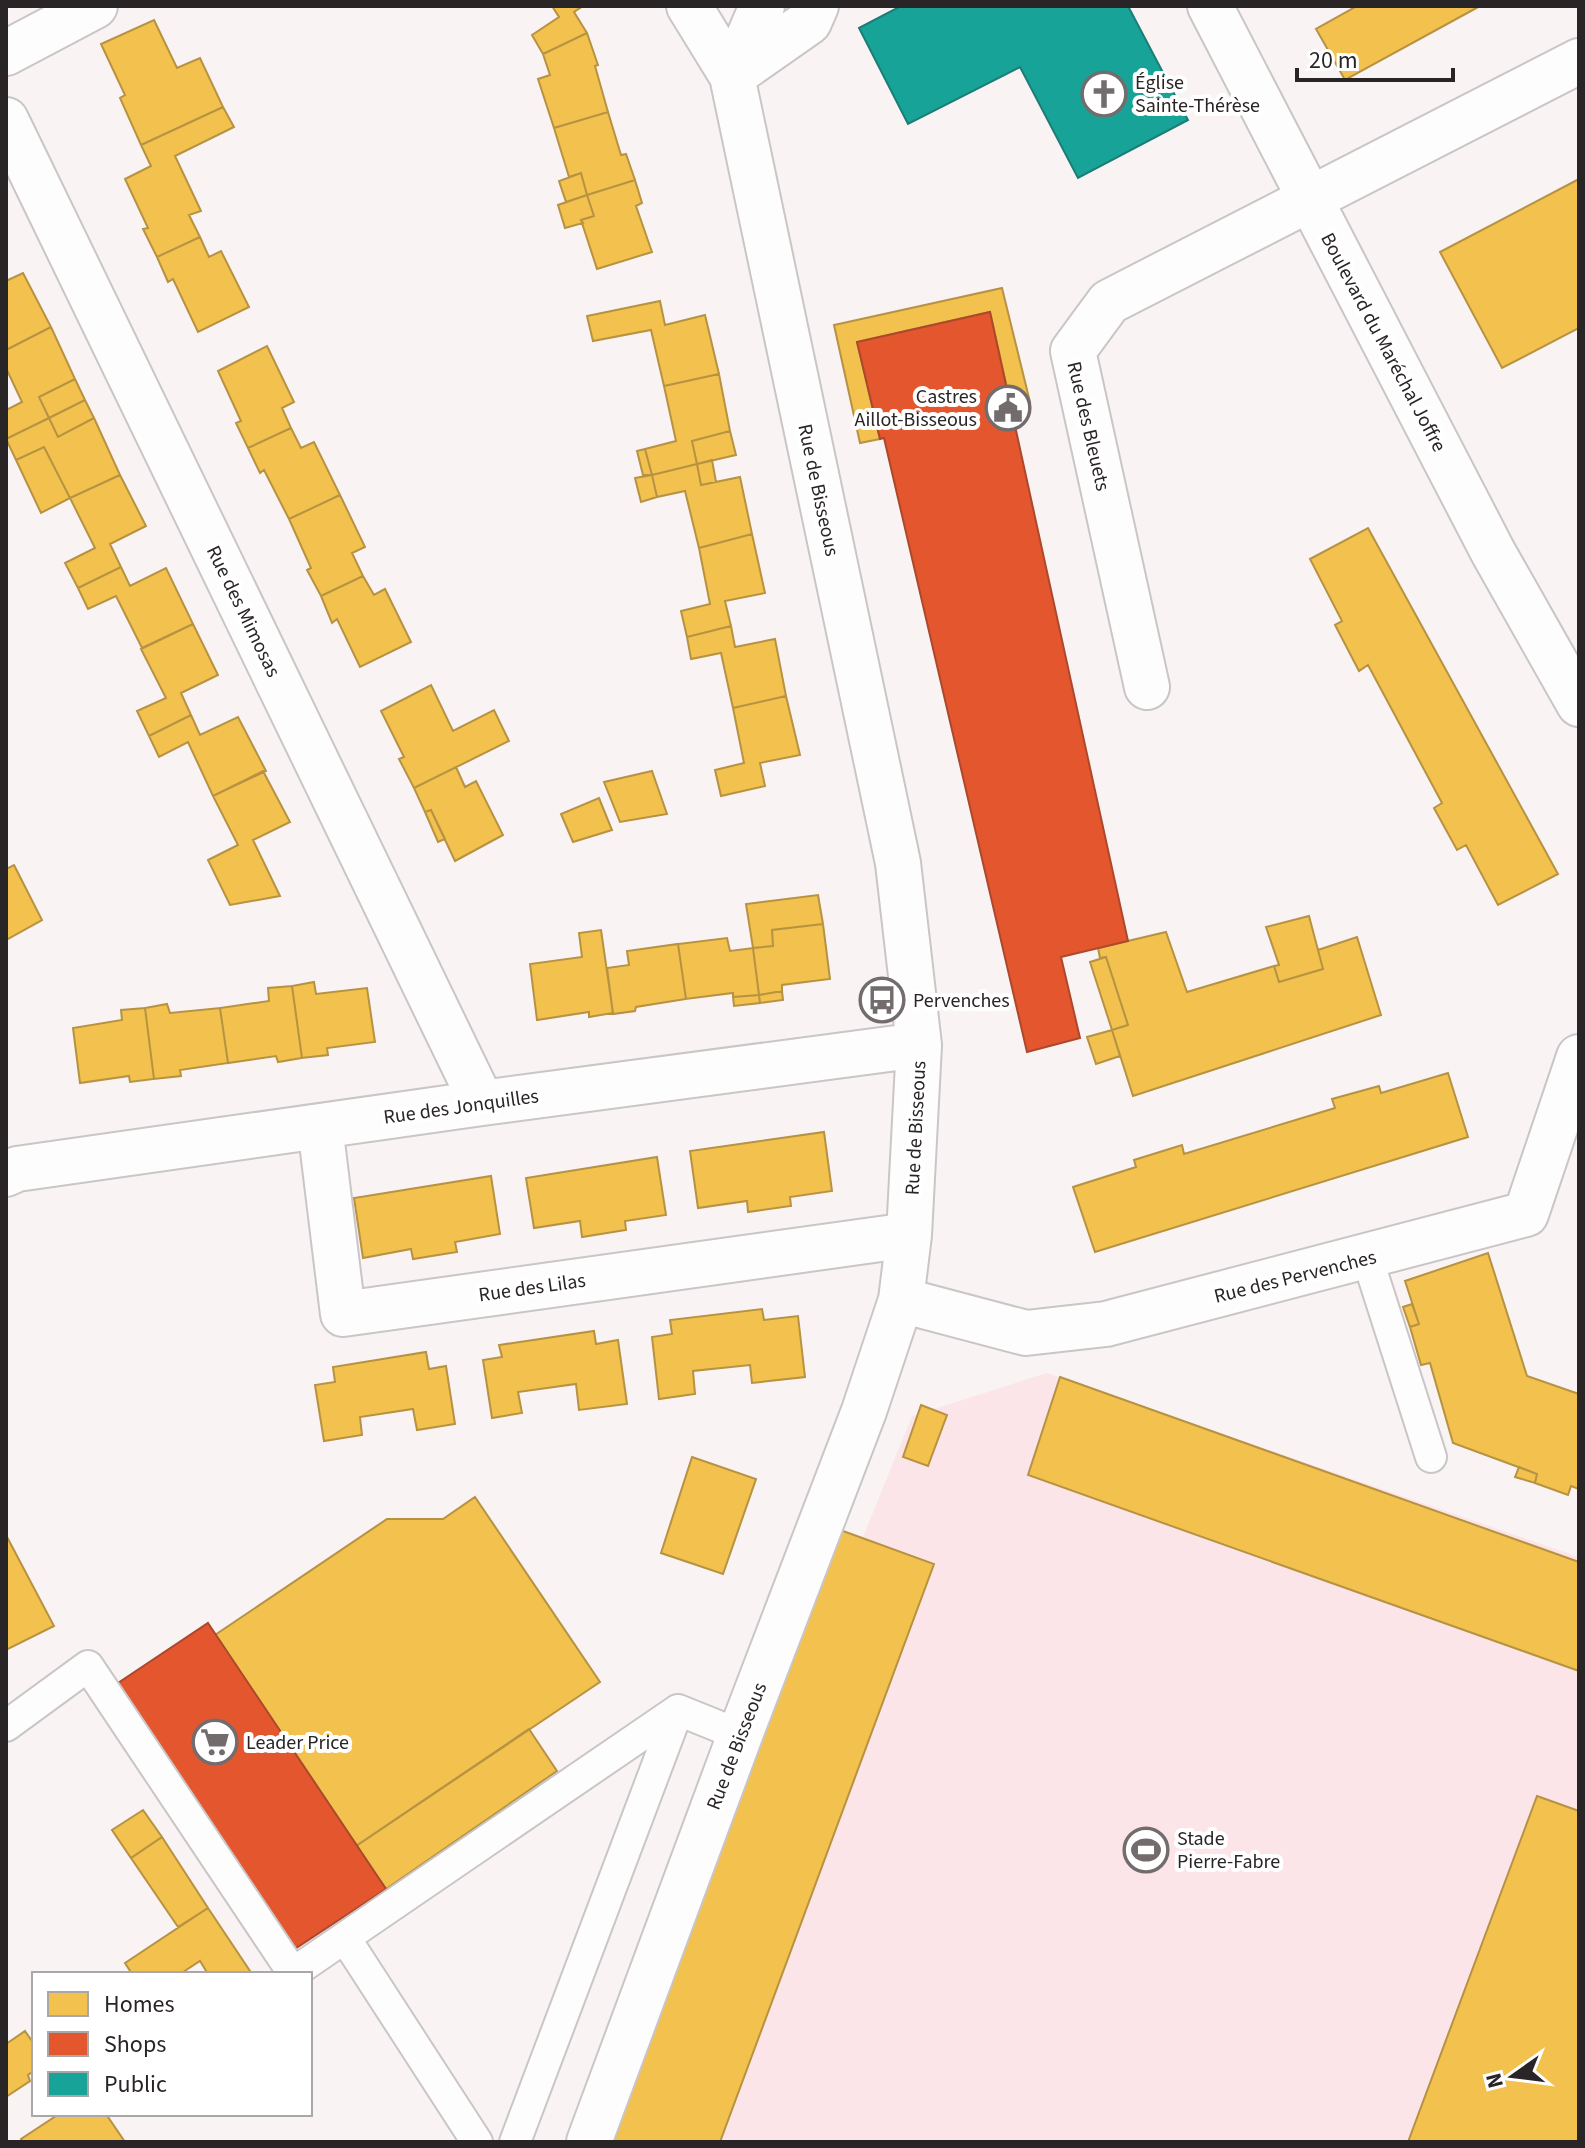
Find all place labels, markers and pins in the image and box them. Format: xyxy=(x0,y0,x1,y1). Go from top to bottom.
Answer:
place label: Église Sainte-Thérèse xyxy=(1135,69,1260,120)
church icon: Église Sainte-Thérèse xyxy=(1080,70,1128,118)
place label: Castres Aillot-Bisseous xyxy=(855,383,977,434)
public building icon: Castres Aillot-Bisseous xyxy=(984,384,1032,432)
bus stop icon: Pervenches xyxy=(858,976,906,1024)
place label: Pervenches xyxy=(913,987,1010,1015)
supermarket icon: Leader Price xyxy=(191,1718,239,1766)
place label: Leader Price xyxy=(246,1729,349,1757)
place label: Stade Pierre-Fabre xyxy=(1177,1825,1280,1876)
sports icon: Stade Pierre-Fabre xyxy=(1122,1826,1170,1874)

